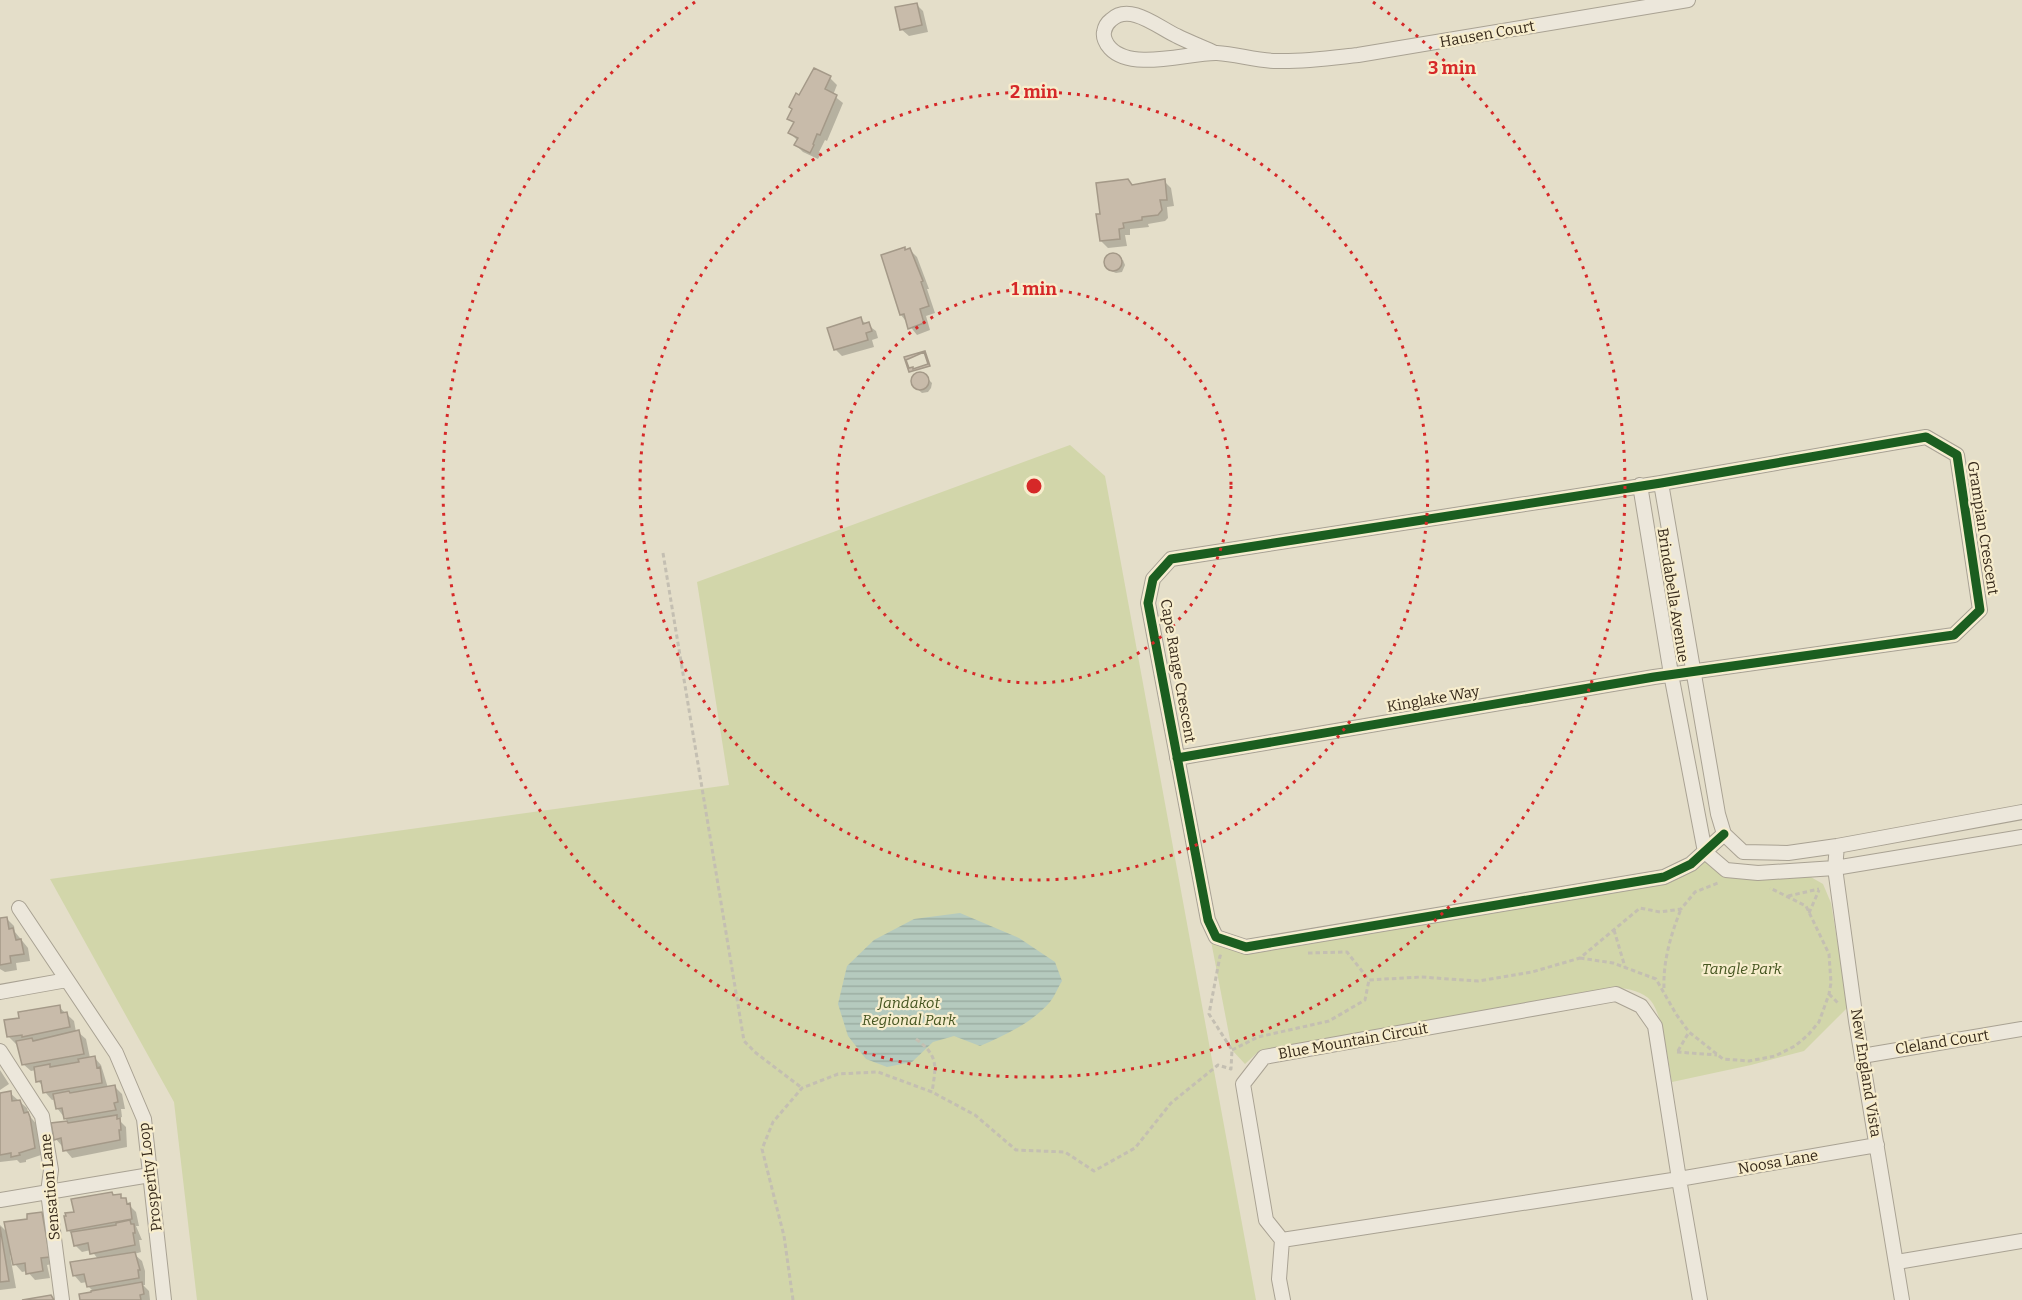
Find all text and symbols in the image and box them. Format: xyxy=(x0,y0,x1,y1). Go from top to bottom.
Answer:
street label: Hausen Court xyxy=(1438,17,1537,51)
text: 3 min xyxy=(1428,57,1476,79)
text: 2 min xyxy=(1010,81,1058,103)
text: 1 min xyxy=(1011,278,1057,300)
street label: Grampian Crescent xyxy=(1964,460,2003,597)
centre of rings xyxy=(1024,476,1044,496)
street label: Brindabella Avenue xyxy=(1653,526,1693,664)
street label: Cape Range Crescent xyxy=(1156,598,1200,745)
street label: Kinglake Way xyxy=(1385,682,1481,716)
park label: Tangle Park xyxy=(1702,960,1783,978)
park label: Jandakot Regional Park xyxy=(862,994,957,1029)
street label: New England Vista xyxy=(1847,1007,1885,1139)
street label: Blue Mountain Circuit xyxy=(1277,1019,1430,1063)
street label: Cleland Court xyxy=(1894,1026,1991,1058)
street label: Prosperity Loop xyxy=(134,1122,166,1232)
street label: Sensation Lane xyxy=(36,1133,64,1241)
street label: Noosa Lane xyxy=(1736,1146,1820,1178)

